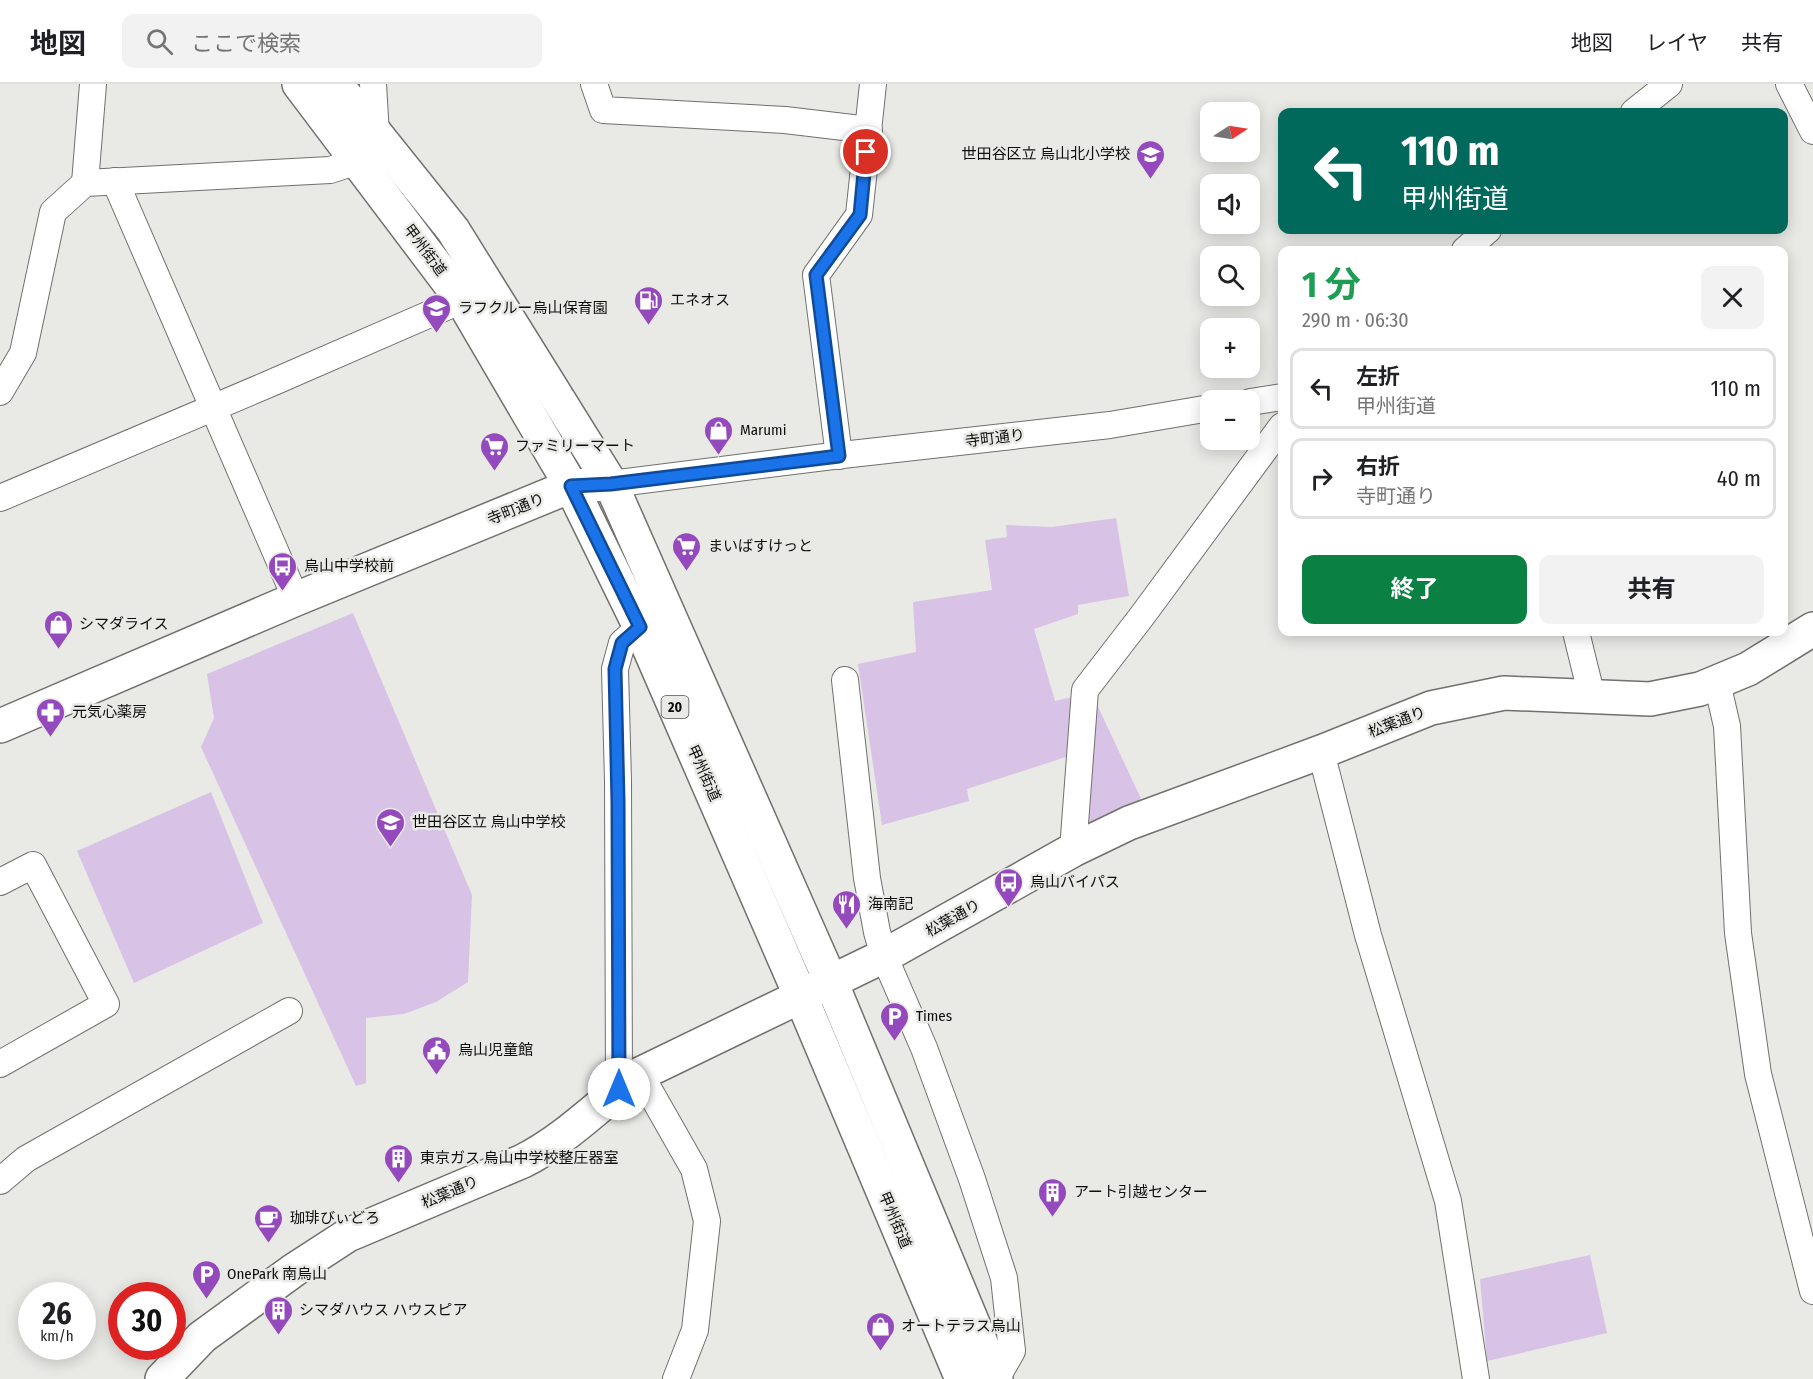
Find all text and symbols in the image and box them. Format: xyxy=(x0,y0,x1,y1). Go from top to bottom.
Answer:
search box xyxy=(122,14,542,68)
icon: search xyxy=(143,25,176,58)
text: 地図 xyxy=(30,27,86,60)
text: ここで検索 xyxy=(191,30,301,57)
text: 地図 xyxy=(1571,30,1613,56)
text: レイヤ xyxy=(1646,30,1708,56)
text: 共有 xyxy=(1741,30,1783,56)
north arrow xyxy=(1200,102,1260,162)
map controls xyxy=(1200,102,1260,450)
pin xyxy=(840,126,891,177)
text: 110 m xyxy=(1401,126,1500,176)
icon: left xyxy=(1302,132,1380,210)
icon: arrive xyxy=(849,135,882,168)
school or university icon: 世田谷区立 烏山北小学校 xyxy=(1135,138,1167,180)
place label: 世田谷区立 烏山北小学校 xyxy=(961,145,1130,163)
button: sound xyxy=(1200,174,1260,234)
text: 甲州街道 xyxy=(1401,183,1509,215)
street label: 甲州街道 xyxy=(400,221,450,279)
button: search xyxy=(1200,246,1260,306)
text: 1 分 xyxy=(1302,263,1361,307)
button: close xyxy=(1701,266,1764,329)
fuel station icon: エネオス xyxy=(633,284,665,326)
place label: エネオス xyxy=(670,291,730,309)
school or university icon: ラフクルー烏山保育園 xyxy=(421,292,453,334)
place label: ラフクルー烏山保育園 xyxy=(458,299,608,317)
text: 290 m · 06:30 xyxy=(1302,308,1409,332)
button: + xyxy=(1200,318,1260,378)
text: 左折 xyxy=(1356,363,1400,390)
icon: left xyxy=(1305,372,1338,405)
text: 110 m xyxy=(1711,375,1761,402)
button: − xyxy=(1200,390,1260,450)
text: 甲州街道 xyxy=(1356,394,1436,418)
shop icon: Marumi xyxy=(703,414,735,456)
place label: Marumi xyxy=(740,421,786,439)
street label: 寺町通り xyxy=(964,425,1026,451)
supermarket icon: ファミリーマート xyxy=(478,430,510,472)
place label: ファミリーマート xyxy=(515,437,635,455)
text: 右折 xyxy=(1356,453,1400,480)
icon: right xyxy=(1305,462,1338,495)
text: 40 m xyxy=(1717,465,1761,492)
text: 寺町通り xyxy=(1356,484,1436,508)
street label: 寺町通り xyxy=(485,489,547,529)
supermarket icon: まいばすけっと xyxy=(671,530,703,572)
place label: まいばすけっと xyxy=(708,537,813,555)
bus stop icon: 烏山中学校前 xyxy=(267,550,299,592)
button: 終了 xyxy=(1302,555,1527,624)
button: 共有 xyxy=(1539,555,1764,624)
place label: 烏山中学校前 xyxy=(304,557,394,575)
shop icon: シマダライス xyxy=(42,608,74,650)
place label: シマダライス xyxy=(79,615,169,633)
pharmacy icon: 元気心薬房 xyxy=(35,696,67,738)
road number: 20 xyxy=(662,696,688,718)
place label: 元気心薬房 xyxy=(72,703,147,721)
street label: 松葉通り xyxy=(1366,703,1428,741)
street label: 甲州街道 xyxy=(684,742,724,804)
school or university icon: 世田谷区立 烏山中学校 xyxy=(375,806,407,848)
place label: 世田谷区立 烏山中学校 xyxy=(412,813,566,831)
bus stop icon: 烏山バイパス xyxy=(993,866,1025,908)
place label: 烏山バイパス xyxy=(1030,873,1120,891)
restaurant icon: 海南記 xyxy=(831,888,863,930)
place label: 海南記 xyxy=(868,895,913,913)
street label: 松葉通り xyxy=(922,896,984,940)
parking icon: Times xyxy=(879,1000,911,1042)
place label: Times xyxy=(916,1007,952,1025)
public building icon: 烏山児童館 xyxy=(421,1034,453,1076)
place label: 烏山児童館 xyxy=(458,1041,533,1059)
position arrow xyxy=(587,1057,651,1121)
building icon: 東京ガス 烏山中学校整圧器室 xyxy=(383,1142,415,1184)
place label: 東京ガス 烏山中学校整圧器室 xyxy=(420,1149,619,1167)
street label: 松葉通り xyxy=(419,1172,481,1212)
building icon: アート引越センター xyxy=(1037,1176,1069,1218)
place label: アート引越センター xyxy=(1074,1183,1208,1201)
street label: 甲州街道 xyxy=(875,1189,915,1251)
cafe icon: 珈琲びぃどろ xyxy=(253,1202,285,1244)
place label: 珈琲びぃどろ xyxy=(290,1209,380,1227)
parking icon: OnePark 南烏山 xyxy=(190,1258,222,1300)
place label: OnePark 南烏山 xyxy=(227,1265,327,1283)
speed limit sign: 30 xyxy=(108,1282,186,1360)
building icon: シマダハウス ハウスピア xyxy=(262,1294,294,1336)
text: 26 xyxy=(42,1296,72,1332)
place label: シマダハウス ハウスピア xyxy=(299,1301,468,1319)
shop icon: オートテラス烏山 xyxy=(864,1310,896,1352)
place label: オートテラス烏山 xyxy=(901,1317,1021,1335)
text: km/h xyxy=(40,1327,74,1345)

